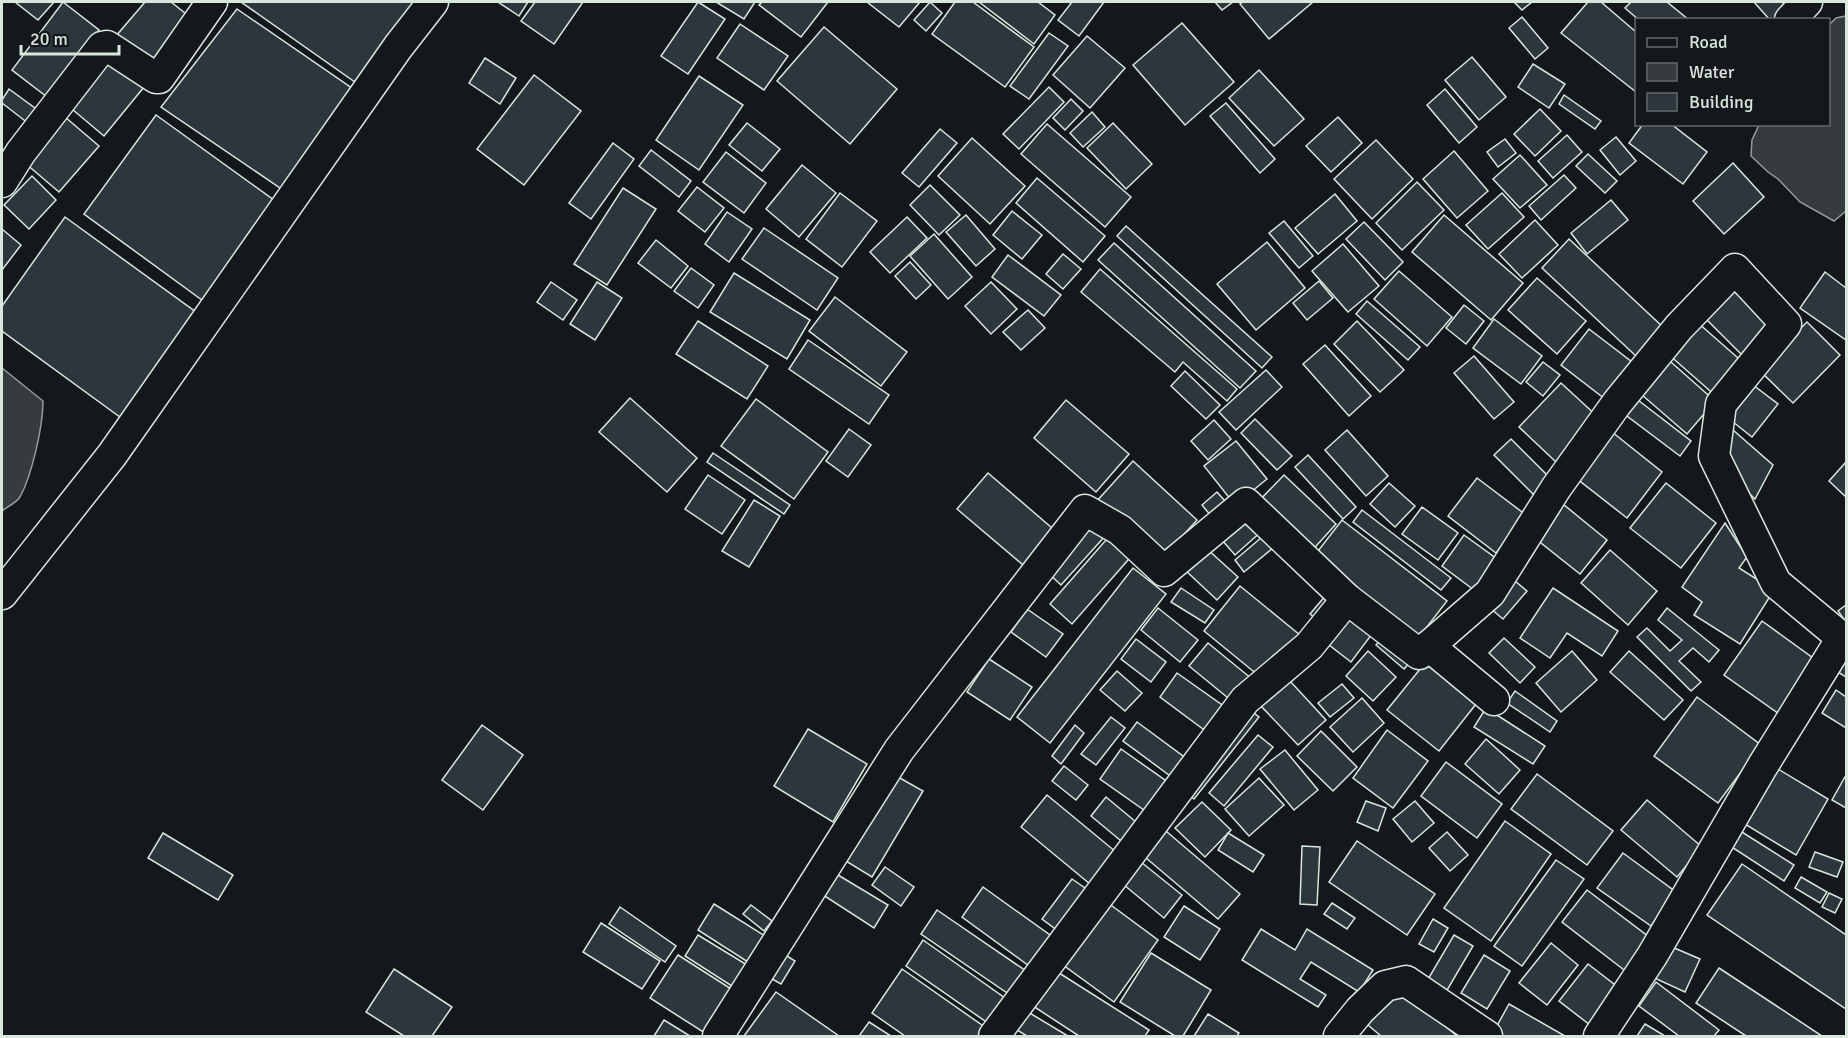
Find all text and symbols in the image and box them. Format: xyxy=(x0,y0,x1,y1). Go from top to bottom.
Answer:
scale bar xyxy=(21,18,118,56)
legend xyxy=(1635,18,1830,126)
text: 20 m xyxy=(30,28,68,50)
text: Road xyxy=(1689,31,1728,53)
text: Water xyxy=(1689,61,1735,83)
text: Building xyxy=(1689,91,1753,113)

